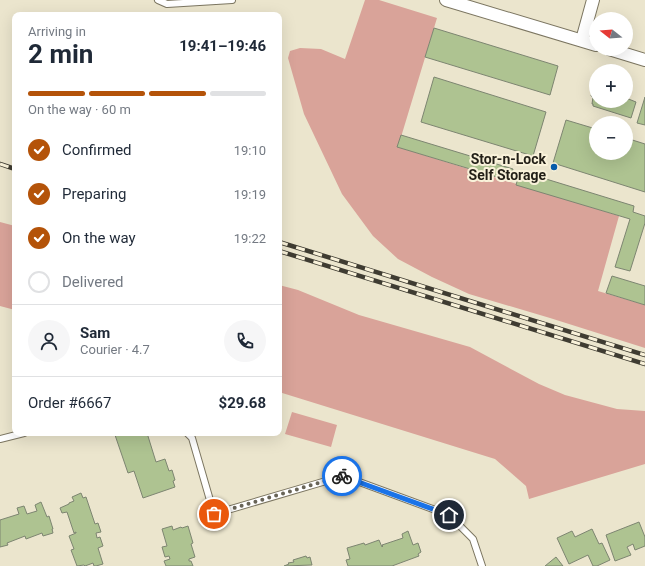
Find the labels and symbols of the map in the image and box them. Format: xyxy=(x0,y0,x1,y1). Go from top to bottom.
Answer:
north arrow xyxy=(589,12,633,56)
place label: Stor-n-Lock Self Storage xyxy=(469,151,547,183)
marker: Stor-n-Lock Self Storage xyxy=(549,162,559,172)
courier xyxy=(322,456,362,496)
pin xyxy=(197,497,231,531)
pin xyxy=(432,498,466,532)

